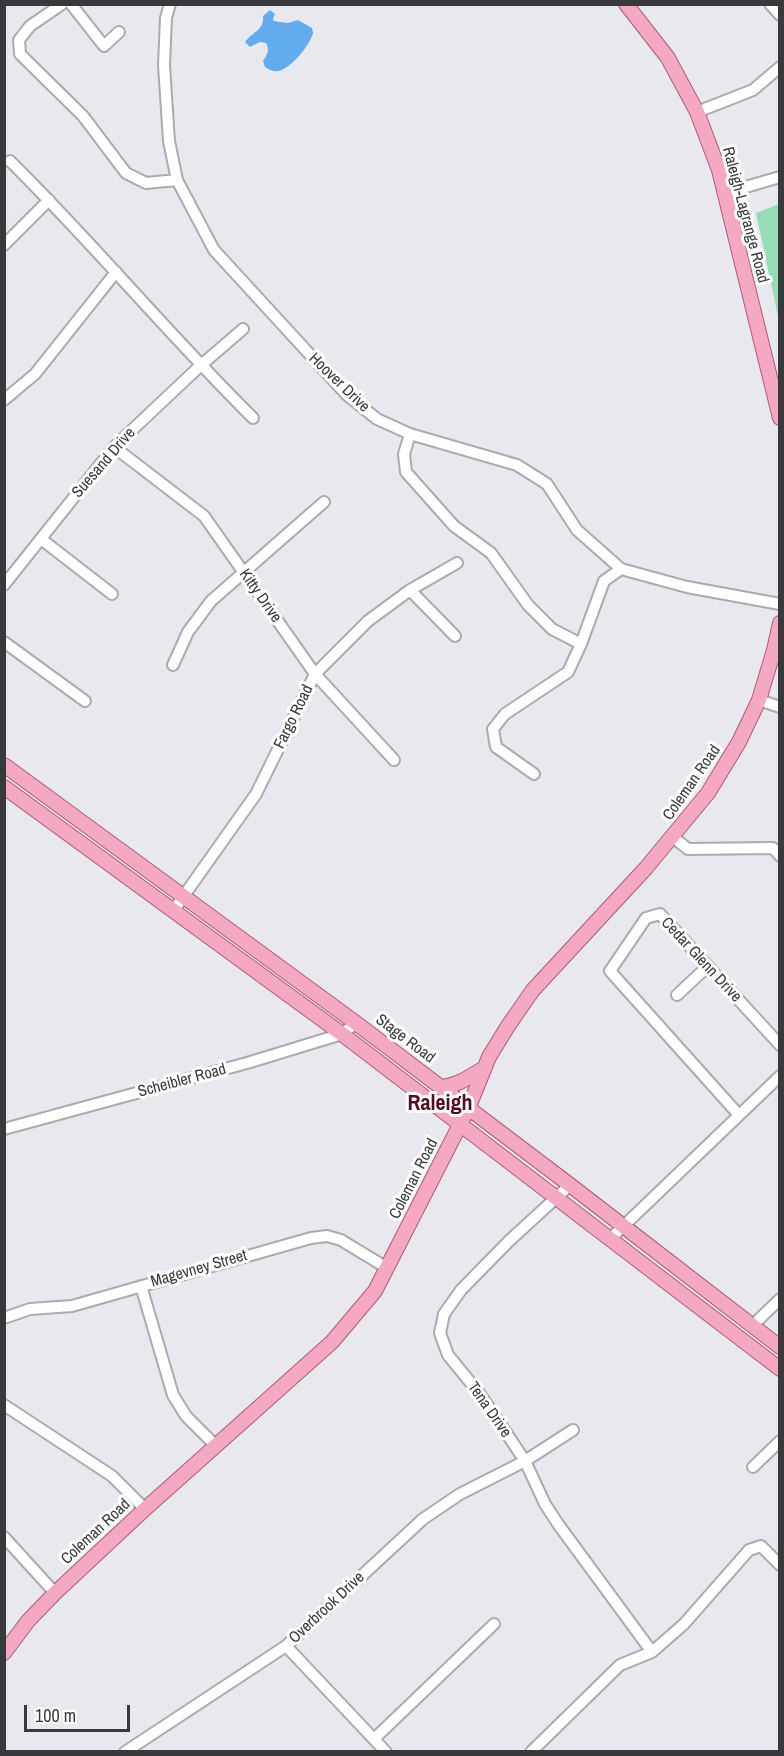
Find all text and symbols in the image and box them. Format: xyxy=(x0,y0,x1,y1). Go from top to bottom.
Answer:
street label: Raleigh-Lagrange Road xyxy=(718,145,772,285)
street label: Hoover Drive xyxy=(305,349,373,417)
street label: Suesand Drive xyxy=(68,424,140,502)
street label: Kitty Drive xyxy=(235,565,285,627)
street label: Fargo Road xyxy=(270,682,318,752)
street label: Coleman Road xyxy=(659,742,725,824)
street label: Cedar Glenn Drive xyxy=(657,913,745,1007)
street label: Stage Road xyxy=(372,1010,438,1068)
street label: Scheibler Road xyxy=(136,1060,228,1102)
district label: Raleigh xyxy=(407,1091,473,1117)
street label: Coleman Road xyxy=(386,1136,442,1222)
street label: Magevney Street xyxy=(149,1246,249,1292)
street label: Tena Drive xyxy=(463,1379,515,1441)
street label: Coleman Road xyxy=(57,1495,135,1569)
street label: Overbrook Drive xyxy=(285,1568,369,1648)
scale bar xyxy=(27,1693,134,1731)
text: 100 m xyxy=(35,1703,76,1728)

